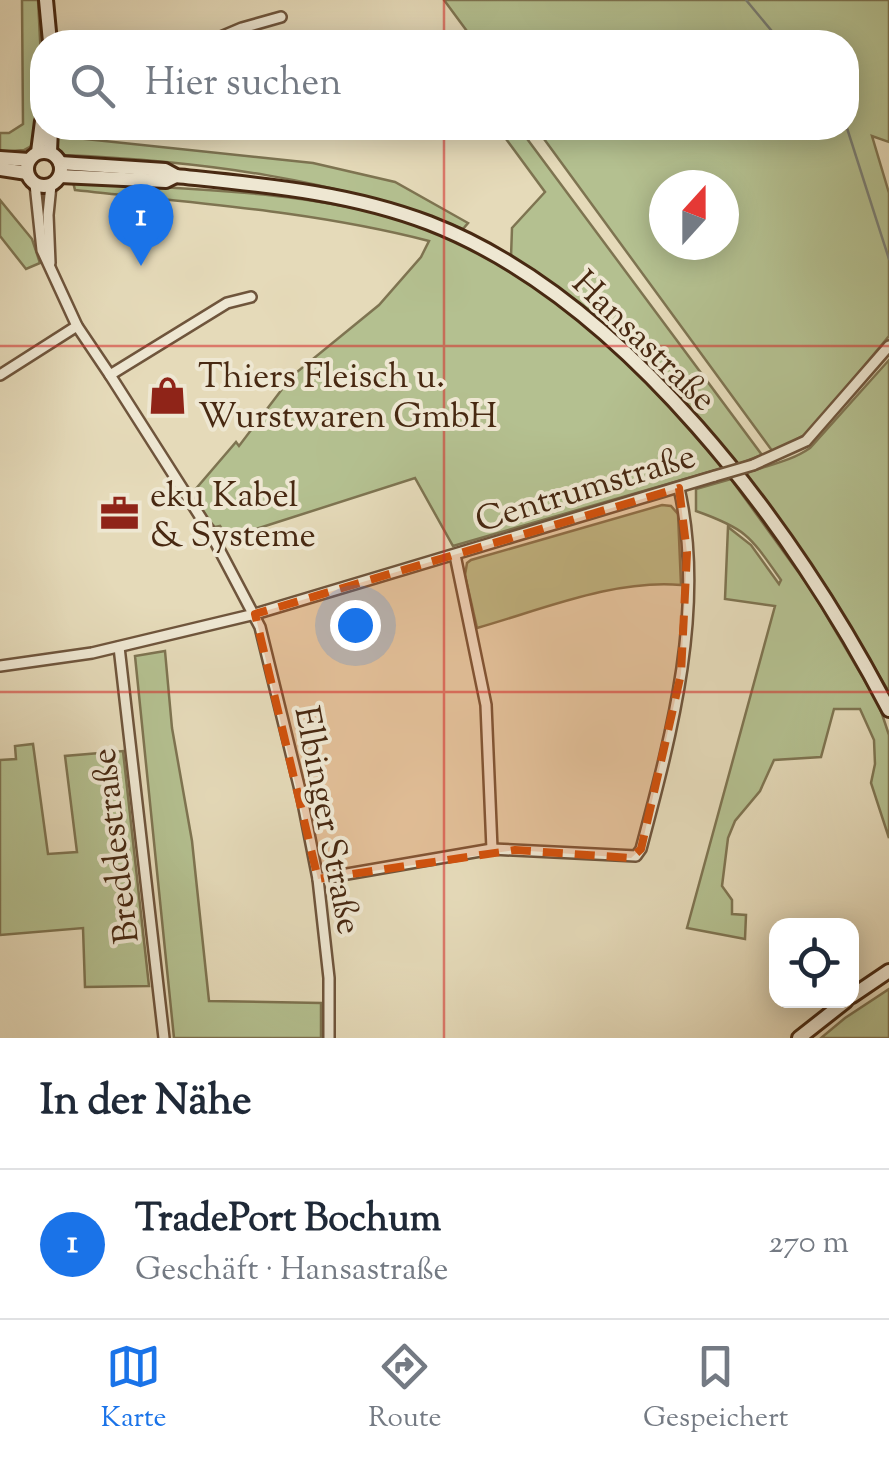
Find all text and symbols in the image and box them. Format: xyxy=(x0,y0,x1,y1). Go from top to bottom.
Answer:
search box xyxy=(30,30,859,140)
icon: search xyxy=(65,58,120,113)
text: Hier suchen xyxy=(145,58,342,112)
north arrow xyxy=(649,170,739,260)
pin: 1 xyxy=(108,184,174,266)
street label: Hansastraße xyxy=(559,260,727,425)
place label: Thiers Fleisch u. Wurstwaren GmbH xyxy=(198,353,497,444)
shop icon: Thiers Fleisch u. Wurstwaren GmbH xyxy=(147,374,189,416)
street label: Centrumstraße xyxy=(470,433,702,548)
place label: eku Kabel & Systeme xyxy=(150,472,316,563)
office icon: eku Kabel & Systeme xyxy=(99,493,141,535)
your location xyxy=(330,600,381,651)
street label: Elbinger Straße xyxy=(278,702,373,939)
street label: Breddestraße xyxy=(80,745,155,946)
map controls xyxy=(769,918,859,1008)
button: locate xyxy=(769,918,859,1008)
text: In der Nähe xyxy=(40,1073,252,1133)
text: TradePort Bochum xyxy=(135,1194,441,1248)
text: 1 xyxy=(67,1221,78,1267)
text: 270 m xyxy=(768,1221,849,1267)
text: Geschäft · Hansastraße xyxy=(135,1248,449,1294)
tab: Karte xyxy=(101,1339,167,1439)
tab: Route xyxy=(368,1339,442,1439)
tab: Gespeichert xyxy=(643,1339,788,1439)

